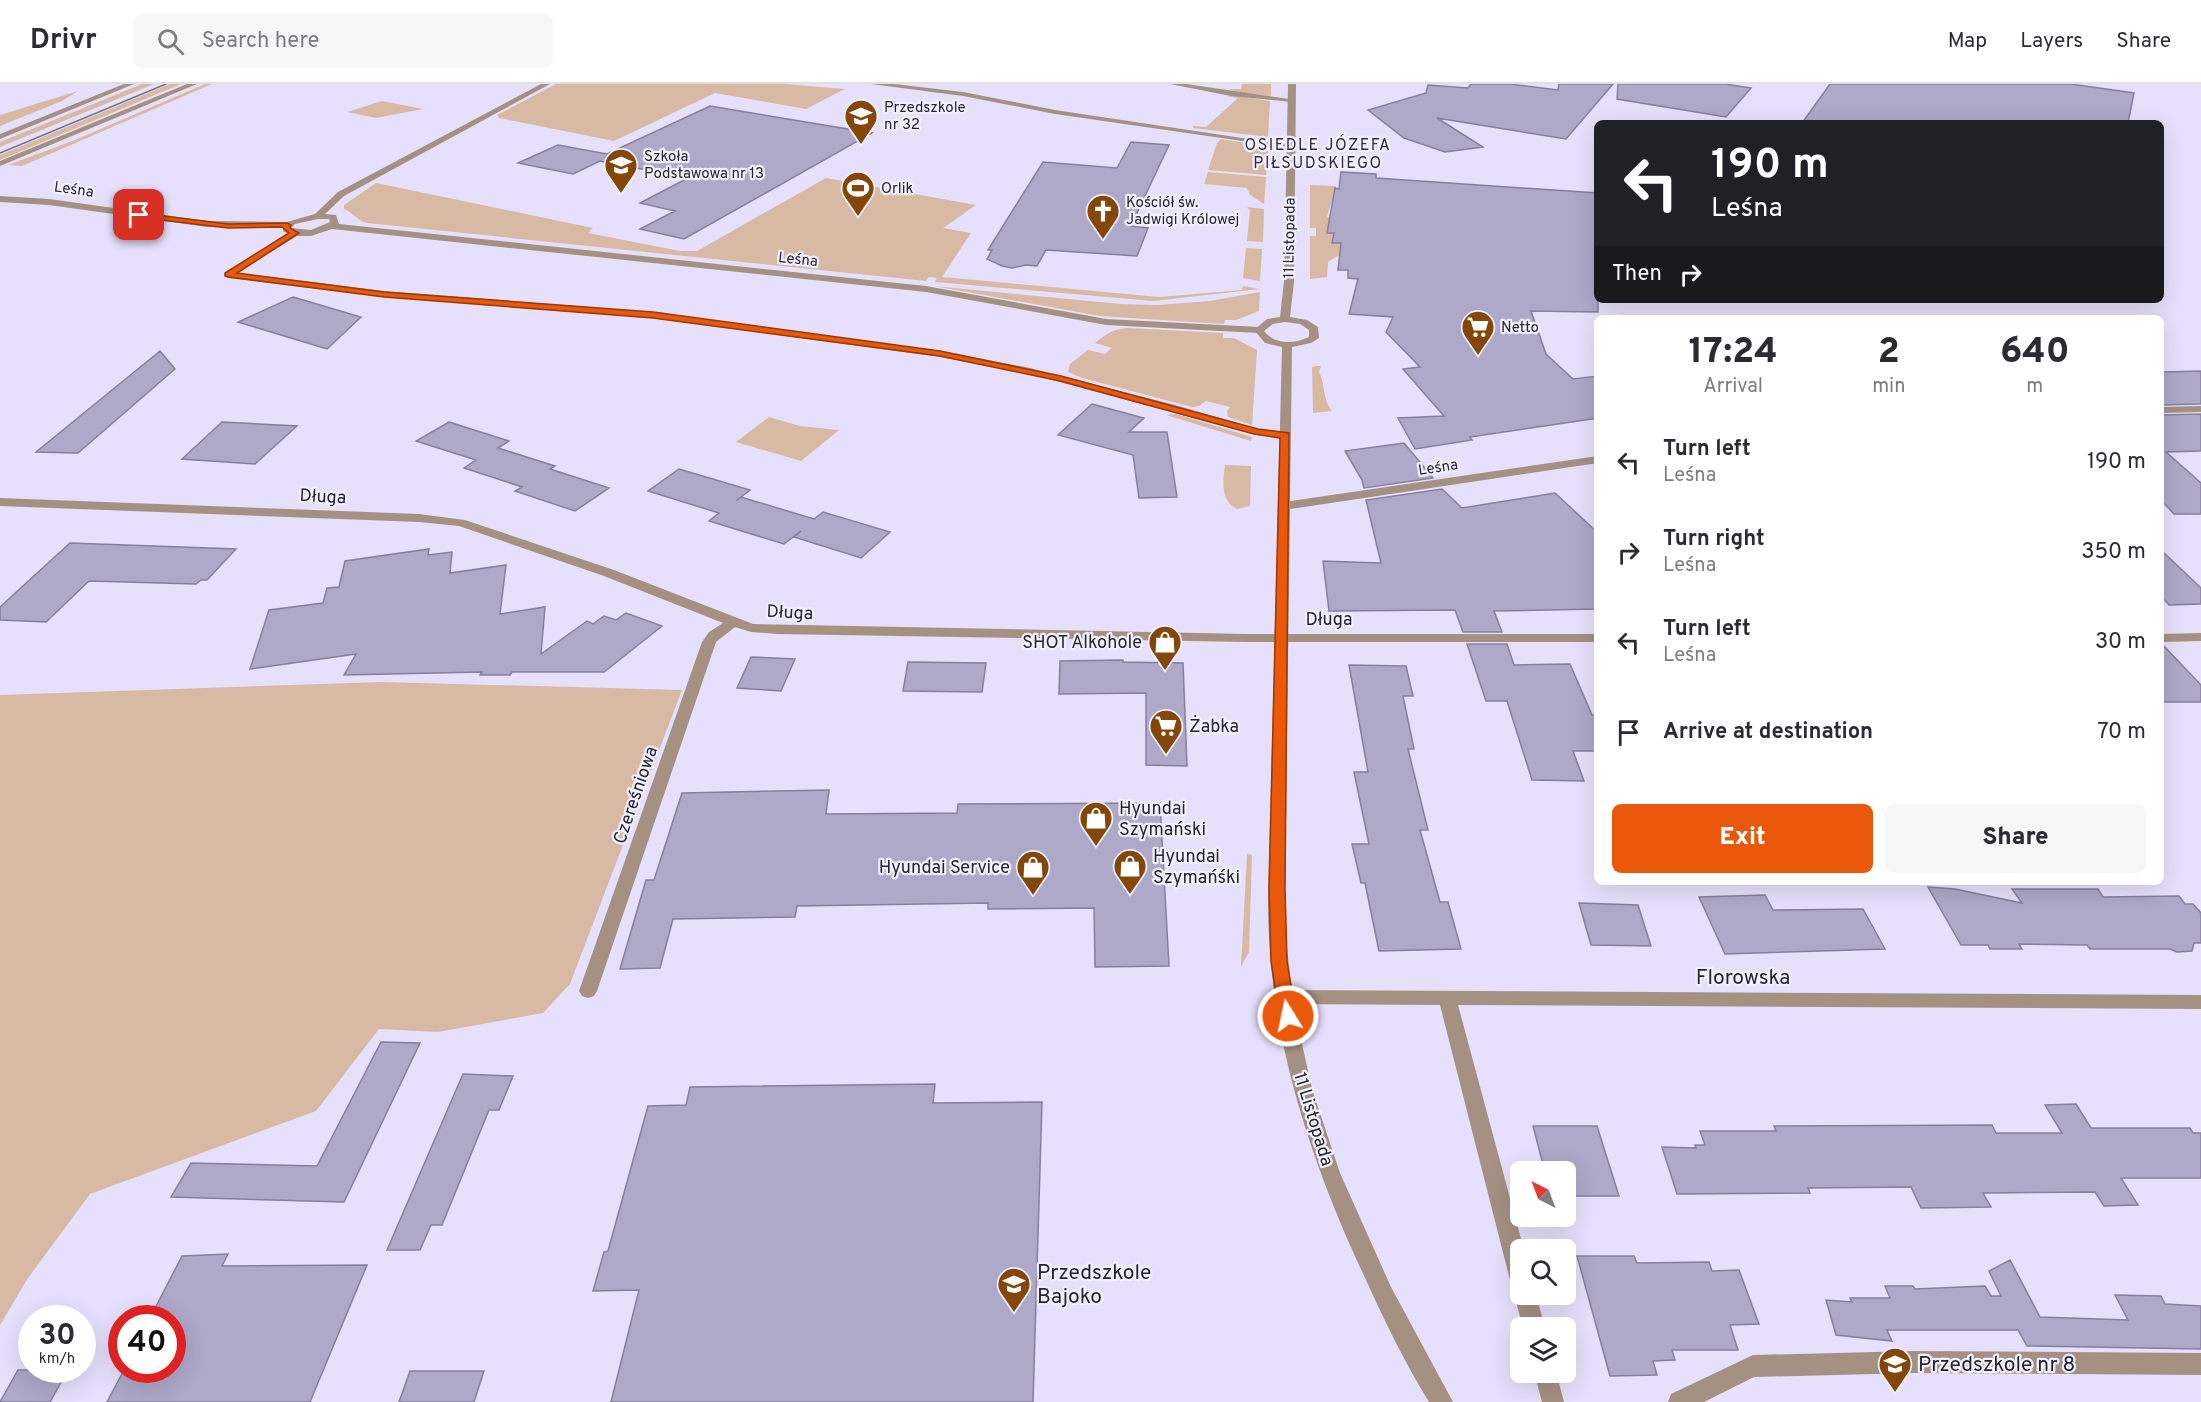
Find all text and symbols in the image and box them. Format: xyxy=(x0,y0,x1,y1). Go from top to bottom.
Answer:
search box xyxy=(133,14,553,68)
text: Drivr xyxy=(30,23,97,59)
icon: search xyxy=(154,25,187,58)
text: Search here xyxy=(202,28,319,55)
text: Map xyxy=(1948,28,1987,55)
text: Layers xyxy=(2020,28,2083,55)
text: Share xyxy=(2116,28,2171,55)
school or university icon: Przedszkole nr 32 xyxy=(843,98,879,145)
place label: Przedszkole nr 32 xyxy=(884,99,966,135)
district label: OSIEDLE JÓZEFA PIŁSUDSKIEGO xyxy=(1245,134,1391,174)
text: 190 m xyxy=(1711,140,1829,193)
icon: left xyxy=(1612,144,1690,222)
school or university icon: Szkoła Podstawowa nr 13 xyxy=(603,147,639,194)
place label: Szkoła Podstawowa nr 13 xyxy=(644,148,764,184)
sports icon: Orlik xyxy=(840,170,876,217)
street label: Leśna xyxy=(53,178,95,203)
place label: Orlik xyxy=(881,180,914,199)
pin xyxy=(113,189,164,240)
text: Leśna xyxy=(1711,192,1783,226)
church icon: Kościół św. Jadwigi Królowej xyxy=(1085,193,1121,240)
place label: Kościół św. Jadwigi Królowej xyxy=(1126,194,1239,230)
street label: 11 Listopada xyxy=(1280,197,1301,279)
icon: arrive xyxy=(122,198,155,231)
street label: Leśna xyxy=(777,249,819,272)
icon: right xyxy=(1674,258,1707,291)
text: Then xyxy=(1612,261,1662,288)
supermarket icon: Netto xyxy=(1460,309,1496,356)
place label: Netto xyxy=(1501,319,1539,338)
text: 17:24 xyxy=(1688,330,1778,376)
text: 2 xyxy=(1878,330,1900,376)
text: 640 xyxy=(2000,330,2070,376)
text: Arrival xyxy=(1703,374,1763,400)
text: min xyxy=(1872,374,1905,400)
text: m xyxy=(2026,374,2043,400)
text: Turn left xyxy=(1663,436,1751,463)
icon: left xyxy=(1612,446,1645,479)
text: 190 m xyxy=(2087,449,2146,476)
street label: Leśna xyxy=(1417,456,1459,481)
text: Leśna xyxy=(1663,463,1716,489)
street label: Długa xyxy=(299,485,347,510)
text: Turn right xyxy=(1663,526,1765,553)
icon: right xyxy=(1612,536,1645,569)
text: 350 m xyxy=(2081,539,2146,566)
text: Leśna xyxy=(1663,553,1716,579)
street label: Długa xyxy=(766,601,814,626)
street label: Długa xyxy=(1306,609,1352,632)
text: Turn left xyxy=(1663,616,1751,643)
shop icon: SHOT Alkohole xyxy=(1147,624,1183,671)
icon: left xyxy=(1612,626,1645,659)
text: 30 m xyxy=(2095,629,2146,656)
place label: SHOT Alkohole xyxy=(1022,632,1142,655)
text: Leśna xyxy=(1663,643,1716,669)
supermarket icon: Żabka xyxy=(1148,708,1184,755)
place label: Żabka xyxy=(1189,714,1239,739)
icon: arrive xyxy=(1612,716,1645,749)
text: Arrive at destination xyxy=(1663,719,1873,746)
text: 70 m xyxy=(2097,719,2146,746)
street label: Czereśniowa xyxy=(609,744,664,847)
place label: Hyundai Szymański xyxy=(1119,798,1206,842)
shop icon: Hyundai Szymański xyxy=(1078,800,1114,847)
button: Exit xyxy=(1612,804,1873,873)
button: Share xyxy=(1885,804,2146,873)
place label: Hyundai Szymańśki xyxy=(1153,846,1240,890)
shop icon: Hyundai Szymańśki xyxy=(1112,848,1148,895)
shop icon: Hyundai Service xyxy=(1015,849,1051,896)
place label: Hyundai Service xyxy=(879,857,1010,880)
street label: Florowska xyxy=(1696,965,1790,992)
position arrow xyxy=(1256,984,1320,1048)
street label: 11 Listopada xyxy=(1287,1070,1338,1169)
north arrow xyxy=(1510,1161,1576,1227)
map controls xyxy=(1510,1161,1576,1383)
button: search xyxy=(1510,1239,1576,1305)
place label: Przedszkole Bajoko xyxy=(1037,1260,1151,1311)
school or university icon: Przedszkole Bajoko xyxy=(996,1266,1032,1313)
speed limit sign: 40 xyxy=(108,1305,186,1383)
button: layers xyxy=(1510,1317,1576,1383)
text: 30 xyxy=(38,1318,76,1355)
school or university icon: Przedszkole nr 8 xyxy=(1877,1346,1913,1393)
text: km/h xyxy=(39,1350,75,1369)
place label: Przedszkole nr 8 xyxy=(1918,1352,2075,1379)

